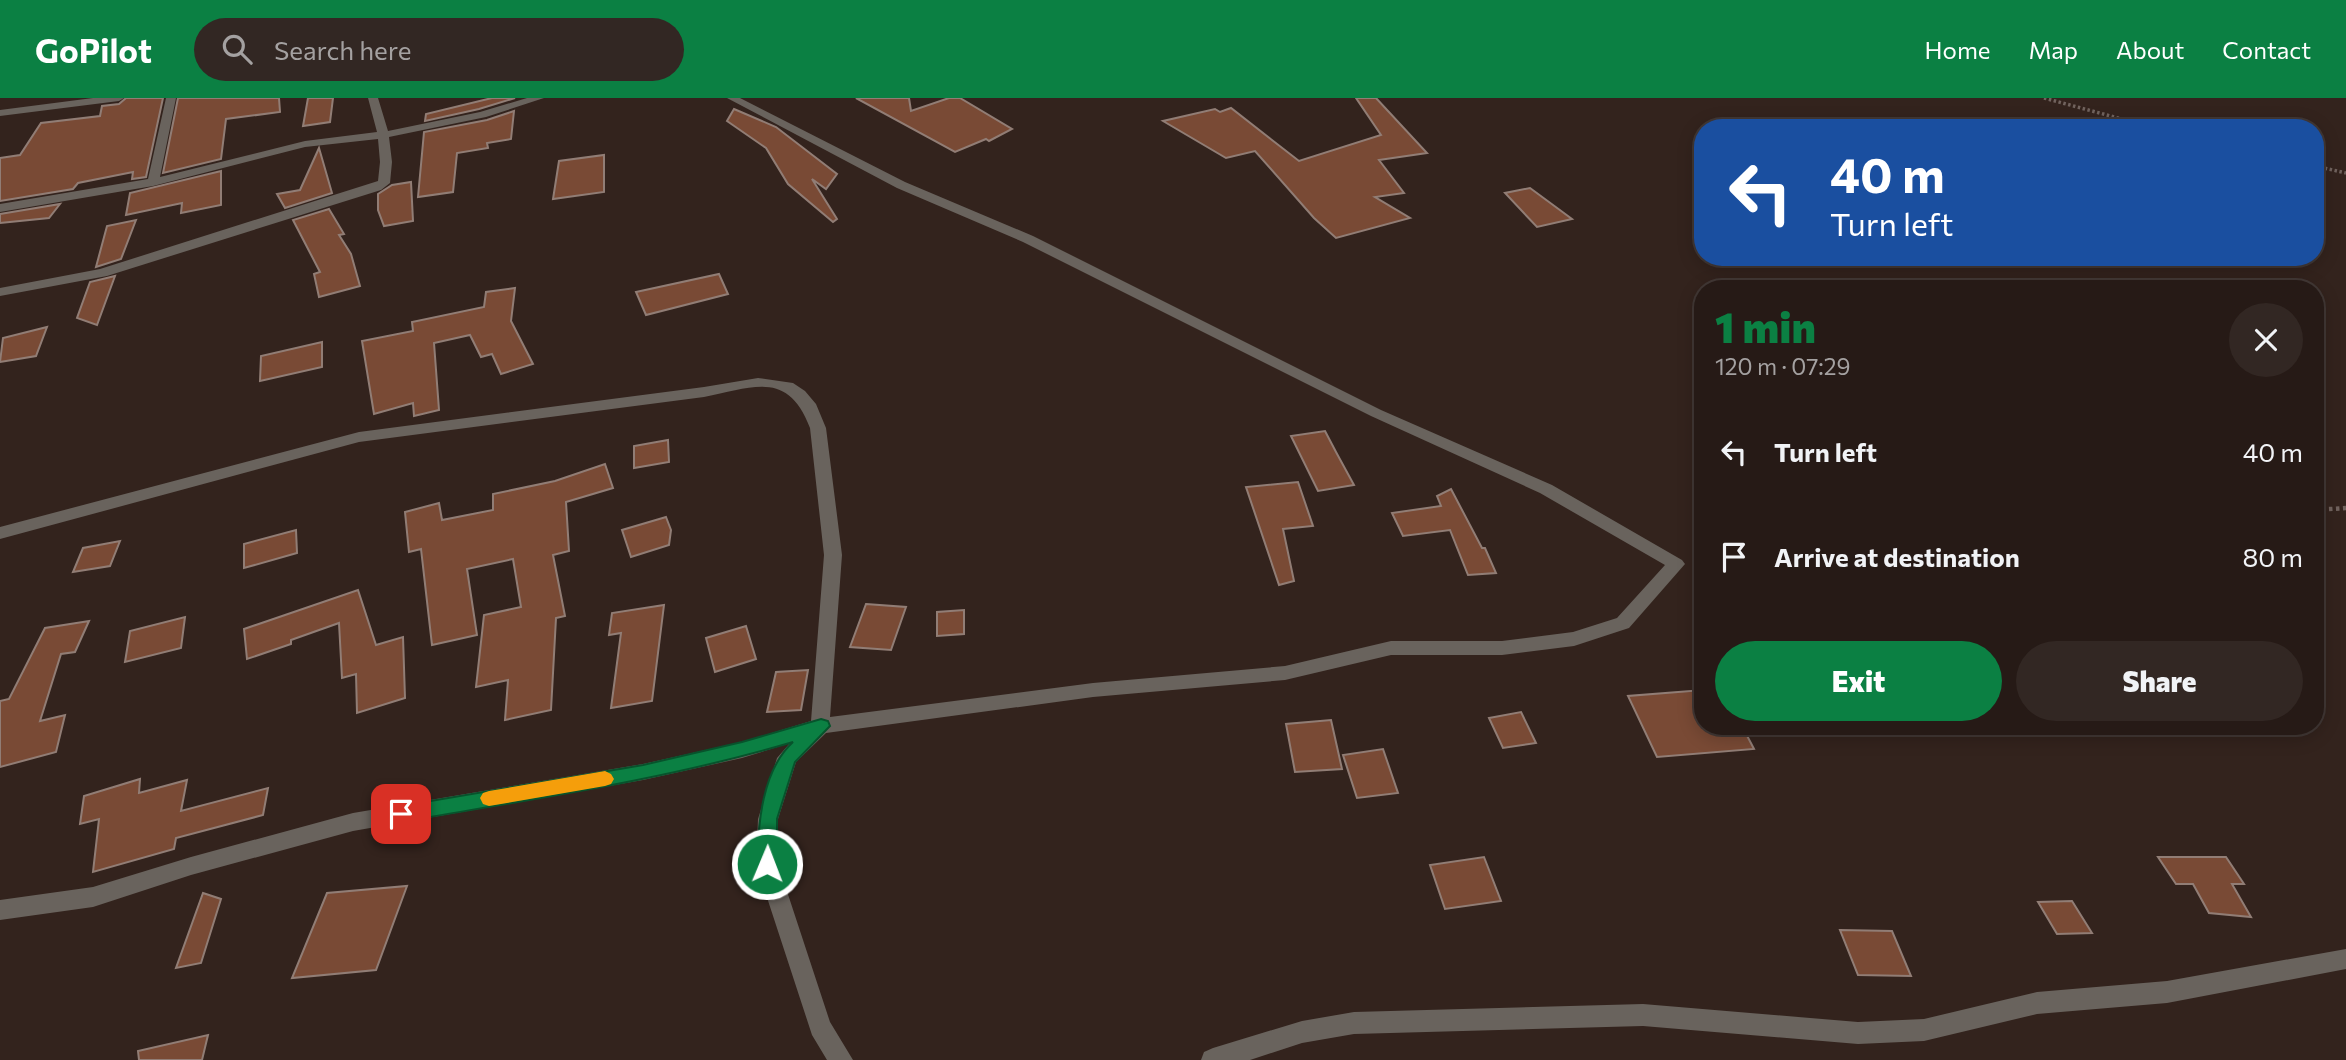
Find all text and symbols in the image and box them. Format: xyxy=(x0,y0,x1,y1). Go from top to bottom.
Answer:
search box xyxy=(194,18,684,81)
text: GoPilot xyxy=(35,29,152,70)
icon: search xyxy=(218,30,256,68)
text: Search here xyxy=(274,34,411,65)
text: Home xyxy=(1925,35,1991,64)
text: Map xyxy=(2029,35,2078,64)
text: About xyxy=(2116,35,2184,64)
text: Contact xyxy=(2222,35,2311,64)
text: 40 m xyxy=(1830,143,1945,203)
icon: left xyxy=(1715,147,1806,238)
text: Turn left xyxy=(1830,203,1954,243)
text: 1 min xyxy=(1715,300,1816,352)
button: close xyxy=(2229,303,2303,377)
text: 120 m · 07:29 xyxy=(1715,352,1850,380)
icon: left xyxy=(1715,433,1753,471)
text: Turn left xyxy=(1774,436,1877,467)
text: 40 m xyxy=(2243,436,2303,467)
icon: arrive xyxy=(1715,538,1753,576)
text: Arrive at destination xyxy=(1774,541,2020,572)
text: 80 m xyxy=(2243,541,2303,572)
button: Exit xyxy=(1715,641,2002,721)
button: Share xyxy=(2016,641,2303,721)
pin xyxy=(371,784,431,844)
icon: arrive xyxy=(382,795,420,833)
position arrow xyxy=(730,827,804,901)

